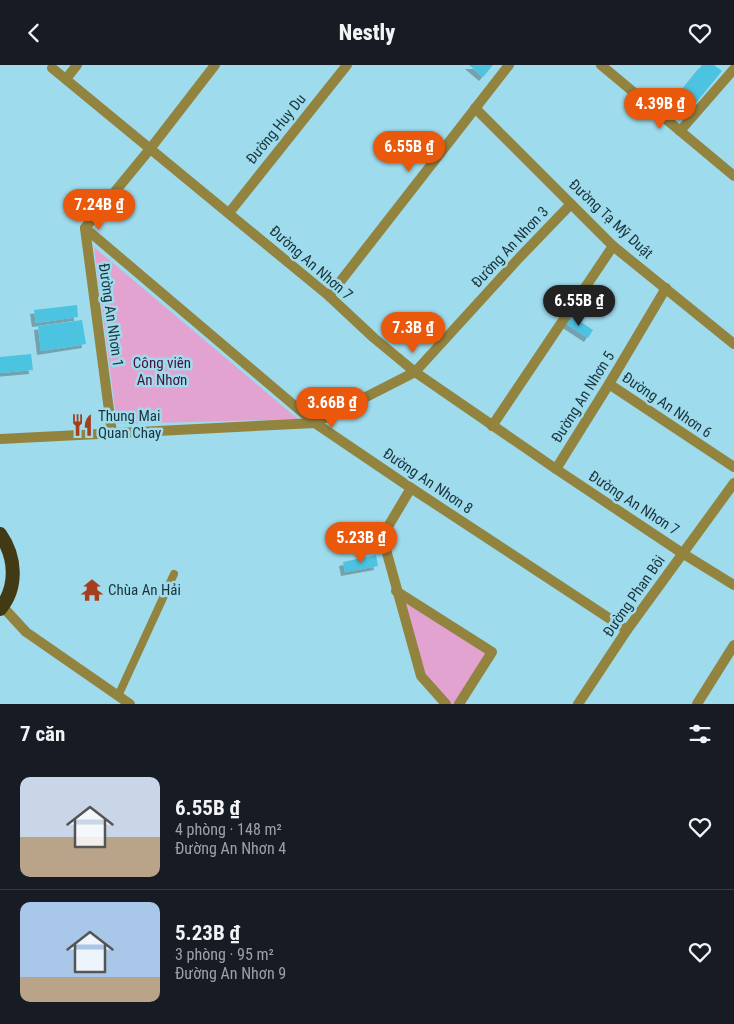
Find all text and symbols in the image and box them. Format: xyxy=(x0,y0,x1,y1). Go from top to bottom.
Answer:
icon: back xyxy=(20,19,48,47)
icon: heart xyxy=(686,19,714,47)
text: Nestly xyxy=(339,20,395,45)
pin: 4.39B ₫ xyxy=(614,87,706,130)
street label: Đường Huy Du xyxy=(242,90,310,168)
text: 4.39B ₫ xyxy=(635,94,685,113)
pin: 6.55B ₫ xyxy=(363,131,455,173)
text: 6.55B ₫ xyxy=(384,137,434,156)
street label: Đường Tạ Mỹ Duật xyxy=(565,175,657,263)
pin: 7.24B ₫ xyxy=(53,189,145,231)
text: 7.24B ₫ xyxy=(74,195,124,214)
street label: Đường An Nhơn 3 xyxy=(468,203,552,291)
street label: Đường An Nhơn 7 xyxy=(266,222,356,304)
street label: Đường An Nhơn 1 xyxy=(95,262,127,368)
pin: 6.55B ₫ xyxy=(533,285,625,327)
text: 6.55B ₫ xyxy=(554,291,604,310)
pin: 7.3B ₫ xyxy=(372,311,454,354)
text: 7.3B ₫ xyxy=(392,318,434,337)
street label: Đường An Nhơn 5 xyxy=(548,348,618,446)
park label: Công viên An Nhơn xyxy=(133,354,191,389)
street label: Đường An Nhơn 6 xyxy=(619,368,715,442)
pin: 3.66B ₫ xyxy=(286,387,378,429)
text: 3.66B ₫ xyxy=(307,393,357,412)
place label: Thung Mai Quan Chay xyxy=(98,407,161,442)
restaurant icon: Thung Mai Quan Chay xyxy=(69,412,95,438)
street label: Đường An Nhơn 8 xyxy=(380,444,476,518)
street label: Đường An Nhơn 7 xyxy=(585,467,683,539)
pin: 5.23B ₫ xyxy=(315,521,407,564)
text: 5.23B ₫ xyxy=(336,528,386,547)
street label: Đường Phan Bôi xyxy=(599,552,669,640)
temple icon: Chùa An Hải xyxy=(79,577,105,603)
place label: Chùa An Hải xyxy=(108,581,181,599)
icon: filters xyxy=(686,720,714,748)
text: 7 căn xyxy=(20,722,65,746)
text: 6.55B ₫ xyxy=(175,796,240,820)
icon: home xyxy=(60,797,120,857)
icon: heart xyxy=(686,813,714,841)
text: 4 phòng · 148 m² xyxy=(175,820,282,839)
text: Đường An Nhơn 4 xyxy=(175,839,286,858)
text: 5.23B ₫ xyxy=(175,921,240,945)
icon: home xyxy=(60,922,120,982)
icon: heart xyxy=(686,938,714,966)
text: 3 phòng · 95 m² xyxy=(175,945,274,964)
text: Đường An Nhơn 9 xyxy=(175,964,286,983)

